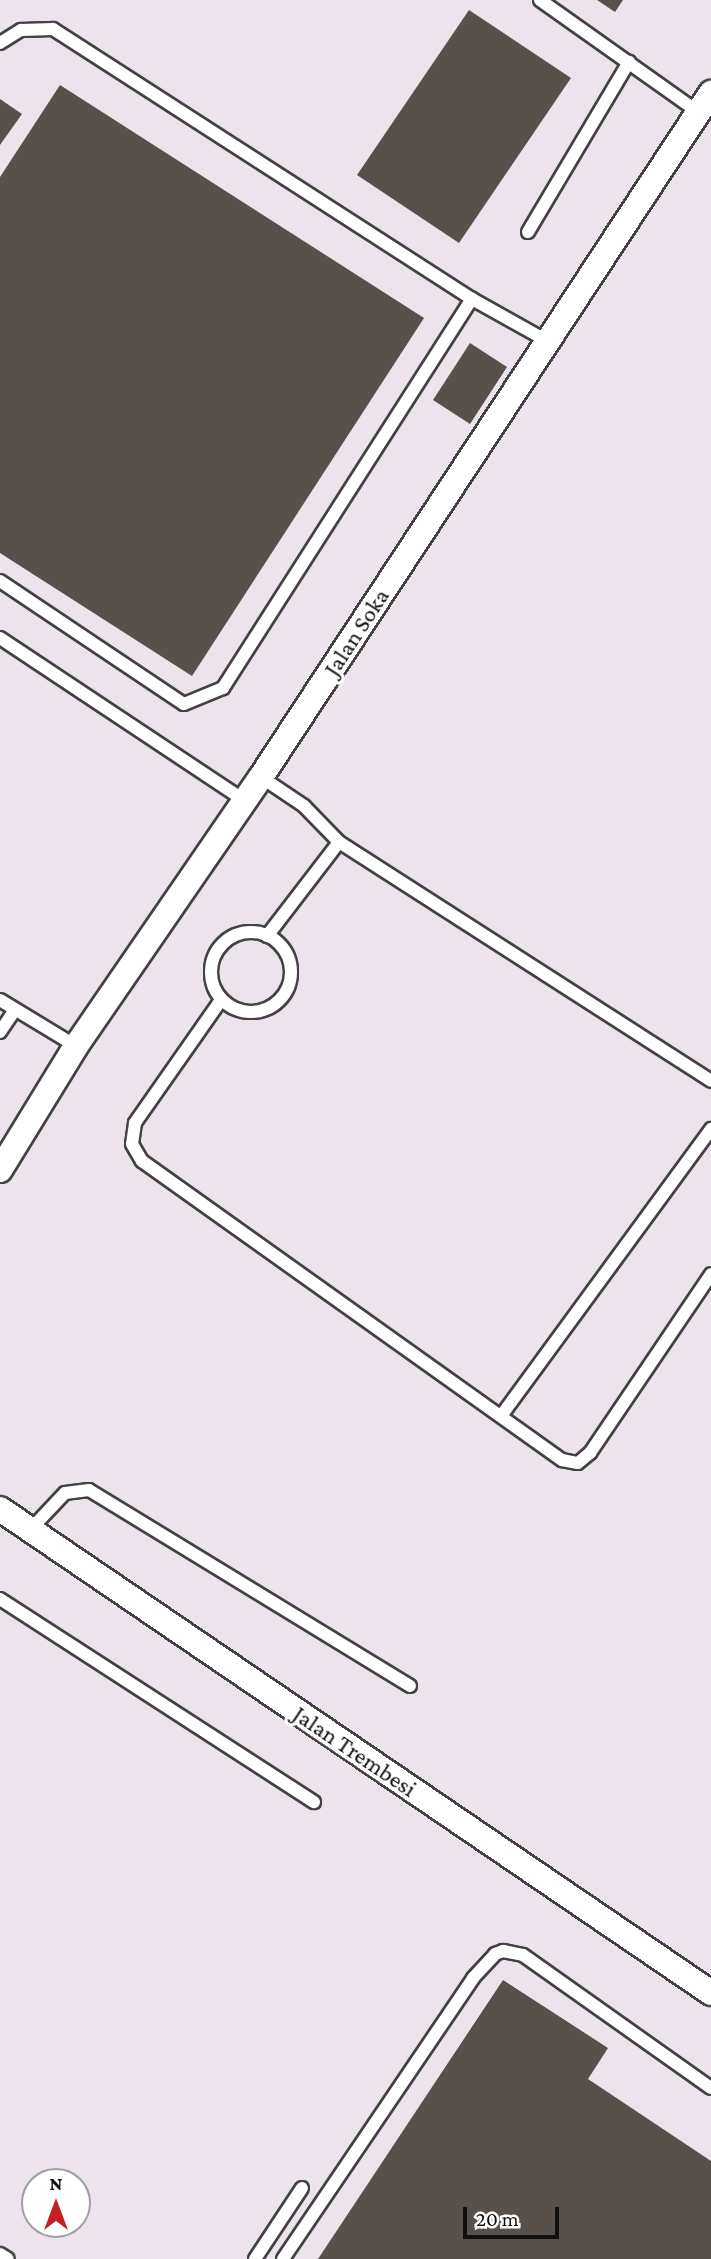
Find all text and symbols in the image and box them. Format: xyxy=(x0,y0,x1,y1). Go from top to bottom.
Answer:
street label: Jalan Soka xyxy=(317,583,395,681)
street label: Jalan Trembesi xyxy=(288,1699,422,1803)
north arrow xyxy=(21,2168,91,2238)
text: N xyxy=(50,2173,62,2194)
scale bar xyxy=(466,2192,562,2236)
text: 20 m xyxy=(476,2207,519,2231)

